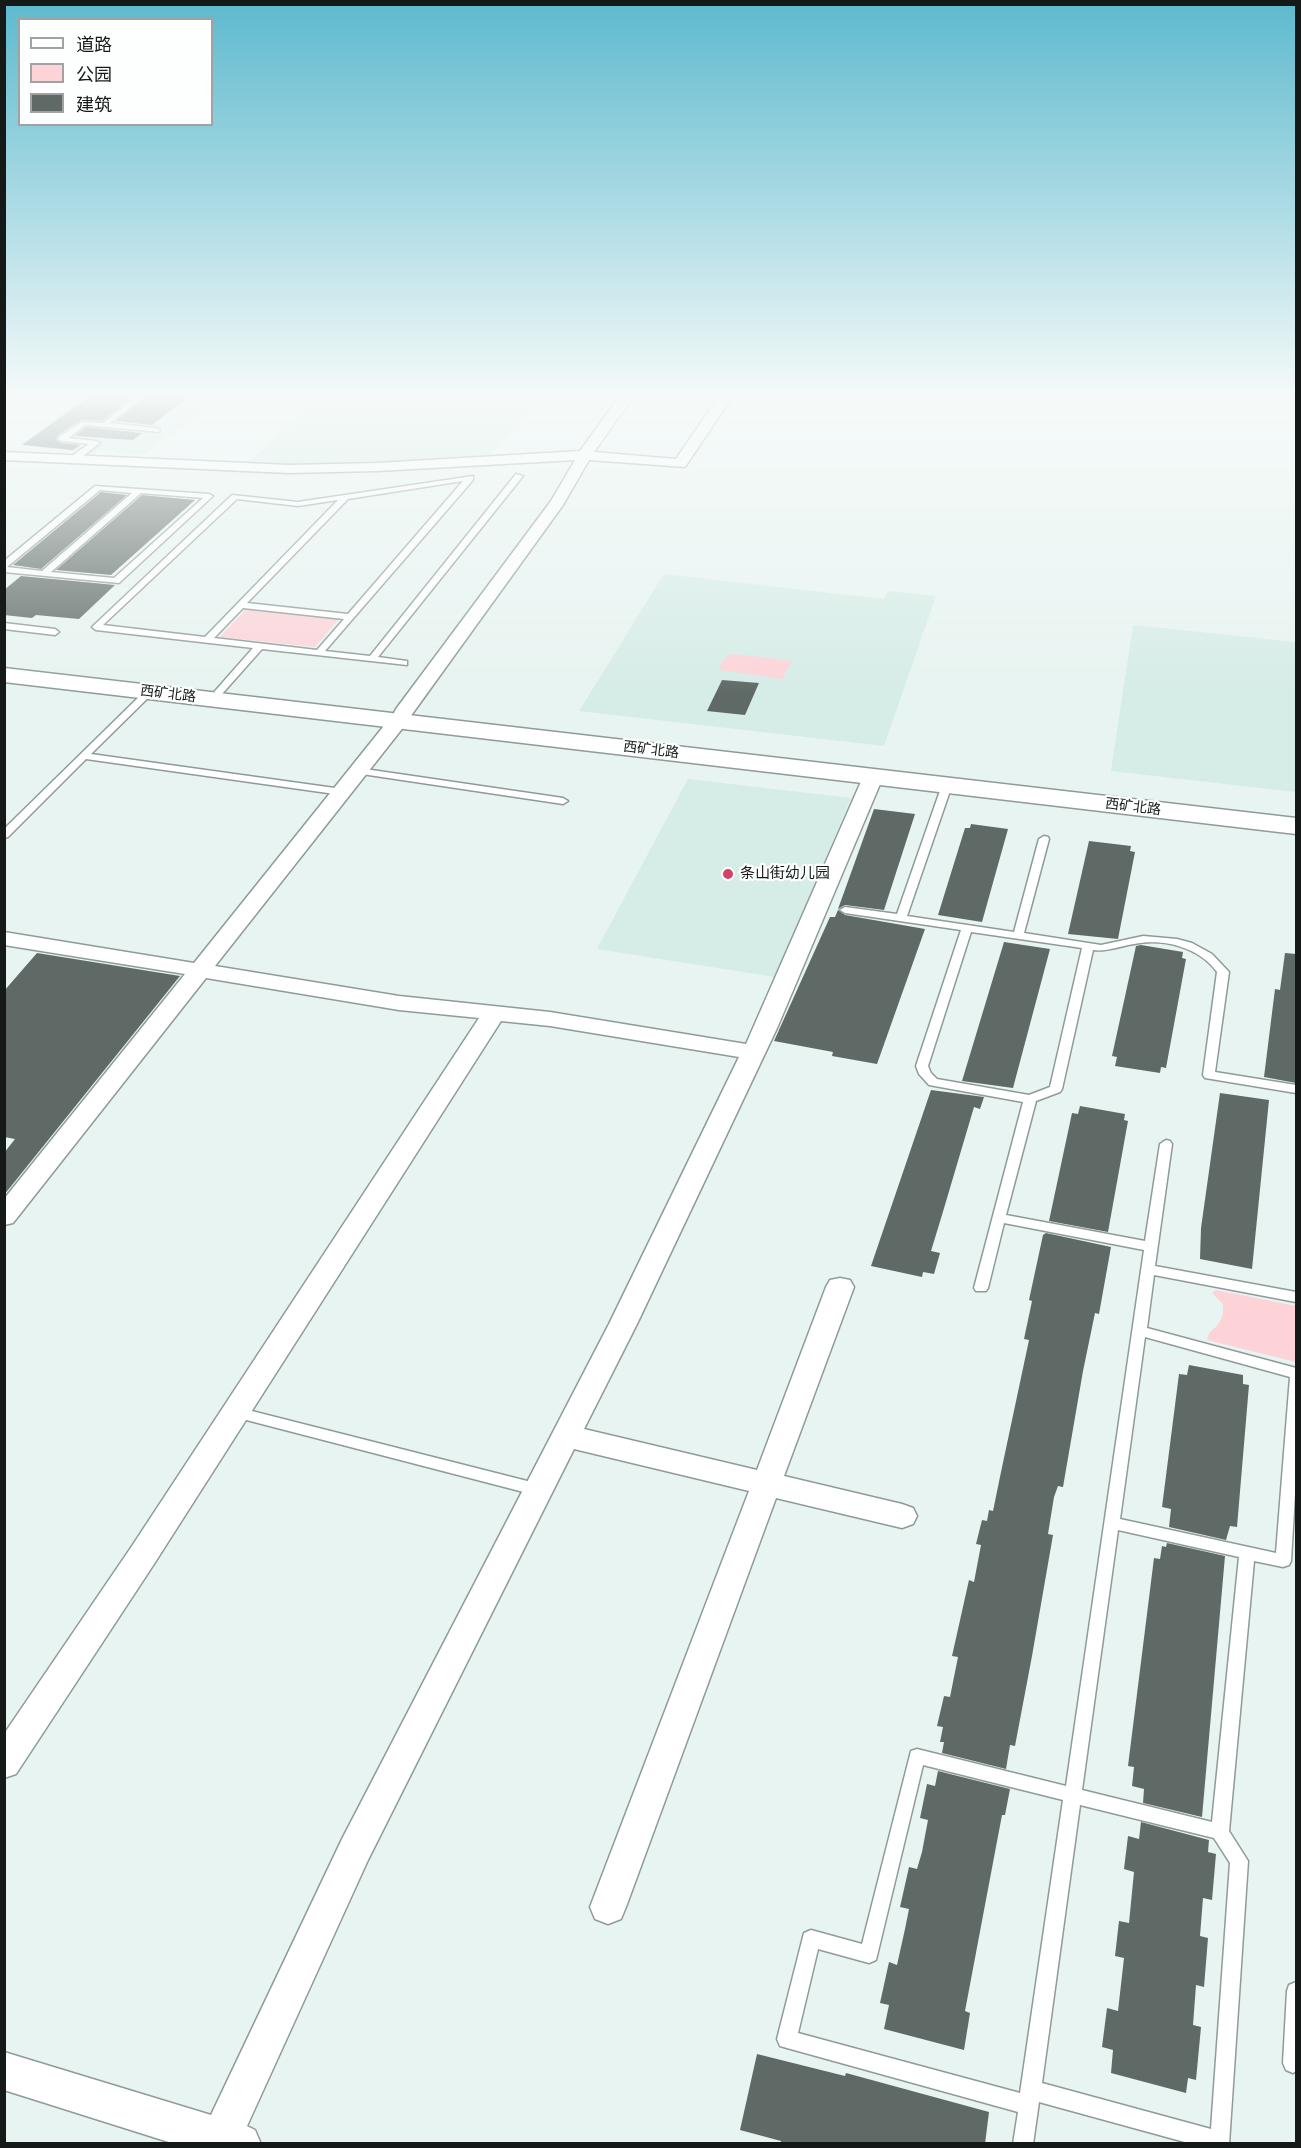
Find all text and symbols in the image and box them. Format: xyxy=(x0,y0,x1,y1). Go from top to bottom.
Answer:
legend xyxy=(18,18,213,126)
text: 道路 xyxy=(76,34,112,55)
text: 公园 xyxy=(76,64,112,85)
text: 建筑 xyxy=(76,94,112,115)
street label: 西矿北路 xyxy=(139,682,197,706)
street label: 西矿北路 xyxy=(622,738,680,762)
street label: 西矿北路 xyxy=(1104,795,1162,819)
place label: 条山街幼儿园 xyxy=(740,865,830,883)
marker: 条山街幼儿园 xyxy=(721,867,735,881)

